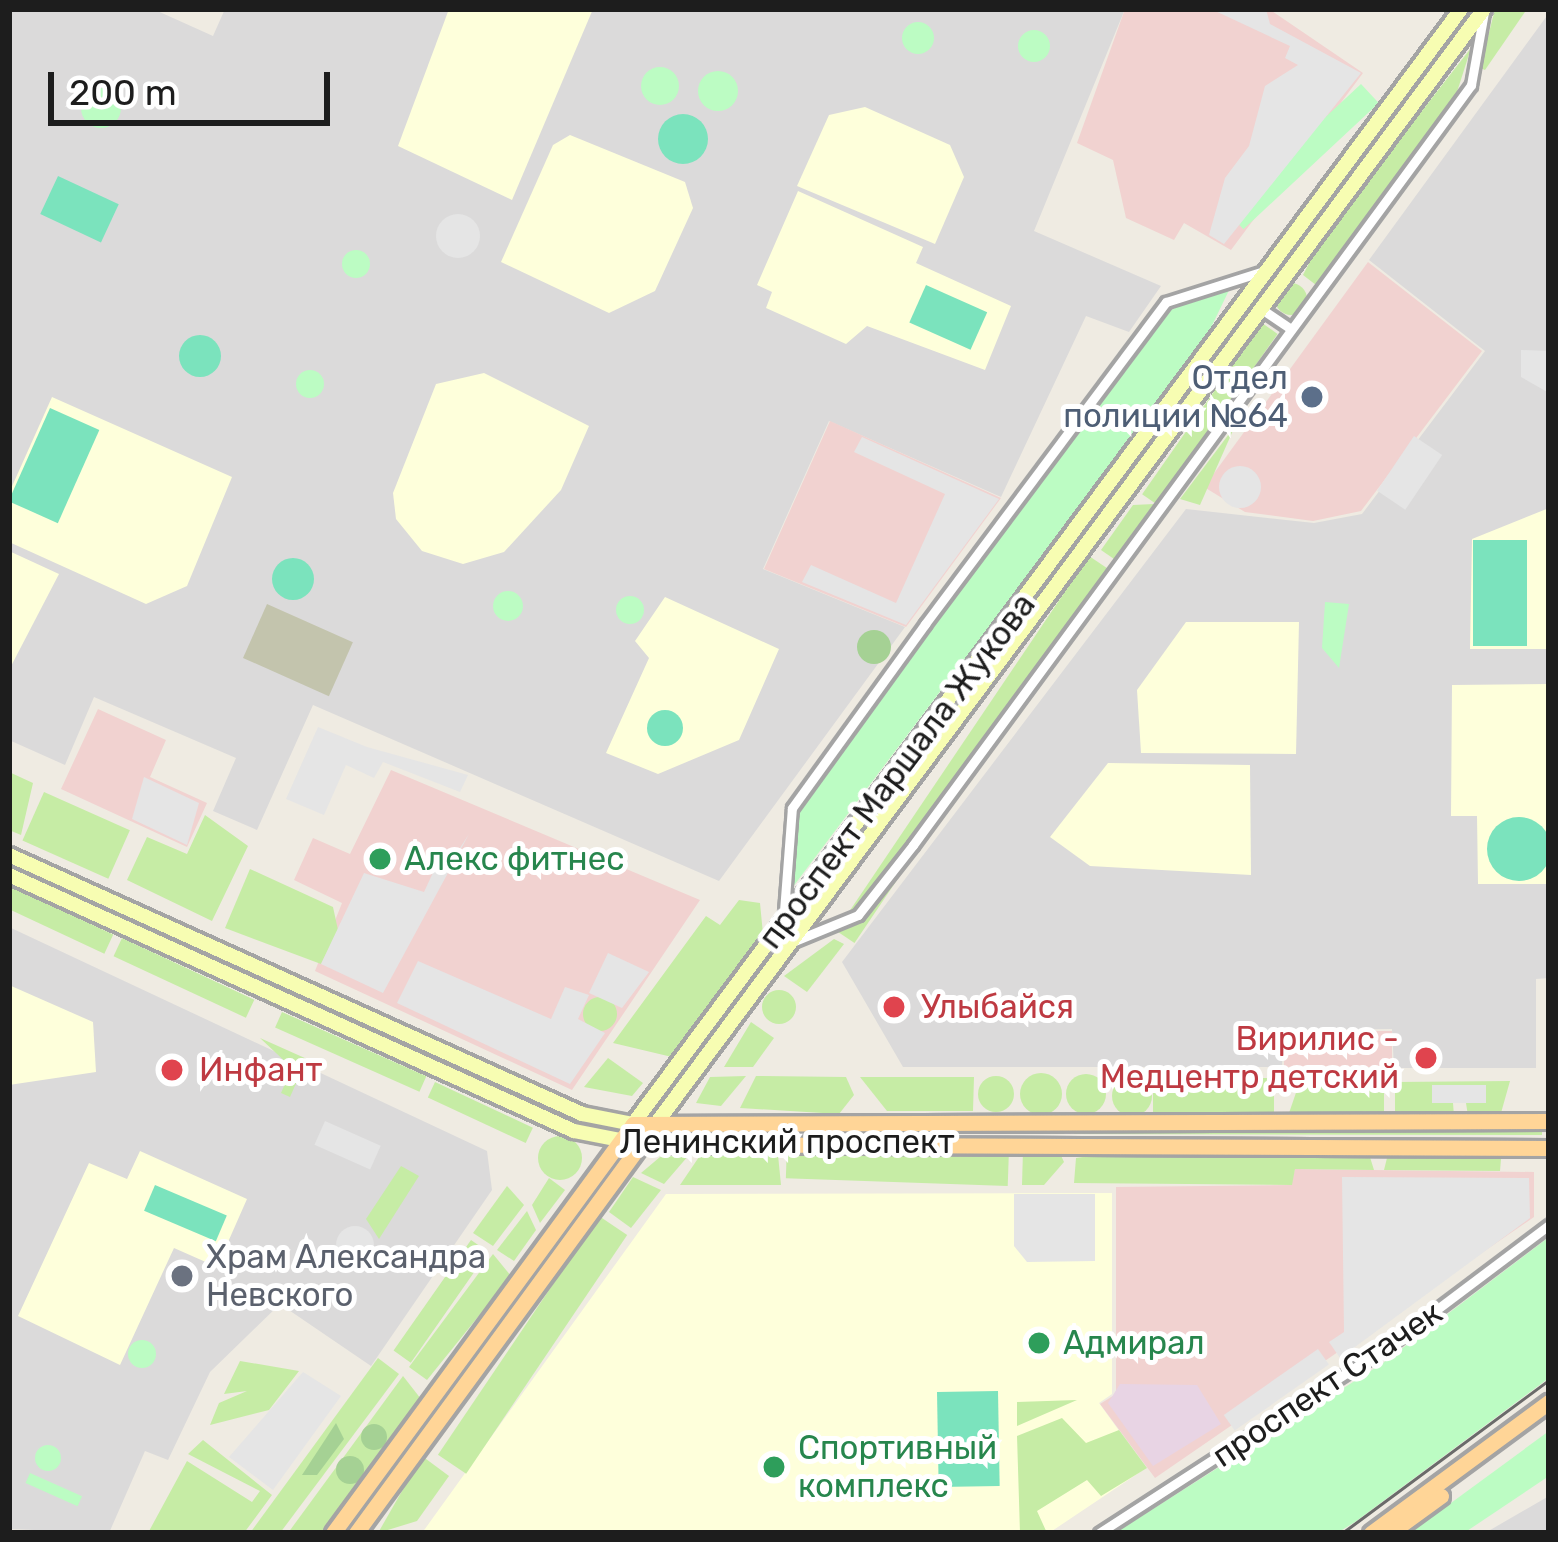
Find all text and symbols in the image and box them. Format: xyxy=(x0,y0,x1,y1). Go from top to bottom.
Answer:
scale bar xyxy=(54,48,336,122)
text: 200 m xyxy=(69,71,177,114)
place label: Отдел полиции №64 xyxy=(1063,358,1288,436)
marker: Отдел полиции №64 xyxy=(1299,384,1325,410)
street label: проспект Маршала Жукова xyxy=(751,586,1043,956)
place label: Алекс фитнес xyxy=(404,839,624,879)
marker: Алекс фитнес xyxy=(367,846,393,872)
place label: Улыбайся xyxy=(921,987,1074,1027)
marker: Улыбайся xyxy=(878,991,910,1023)
place label: Вирилис - Медцентр детский xyxy=(1100,1019,1399,1097)
marker: Вирилис - Медцентр детский xyxy=(1410,1042,1442,1074)
place label: Инфант xyxy=(199,1050,322,1090)
marker: Инфант xyxy=(156,1054,188,1086)
street label: Ленинский проспект xyxy=(619,1122,955,1162)
place label: Храм Александра Невского xyxy=(206,1237,486,1315)
marker: Храм Александра Невского xyxy=(169,1263,195,1289)
street label: проспект Стачек xyxy=(1205,1293,1449,1475)
place label: Адмирал xyxy=(1063,1323,1205,1363)
marker: Адмирал xyxy=(1026,1330,1052,1356)
place label: Спортивный комплекс xyxy=(798,1428,997,1506)
marker: Спортивный комплекс xyxy=(761,1454,787,1480)

